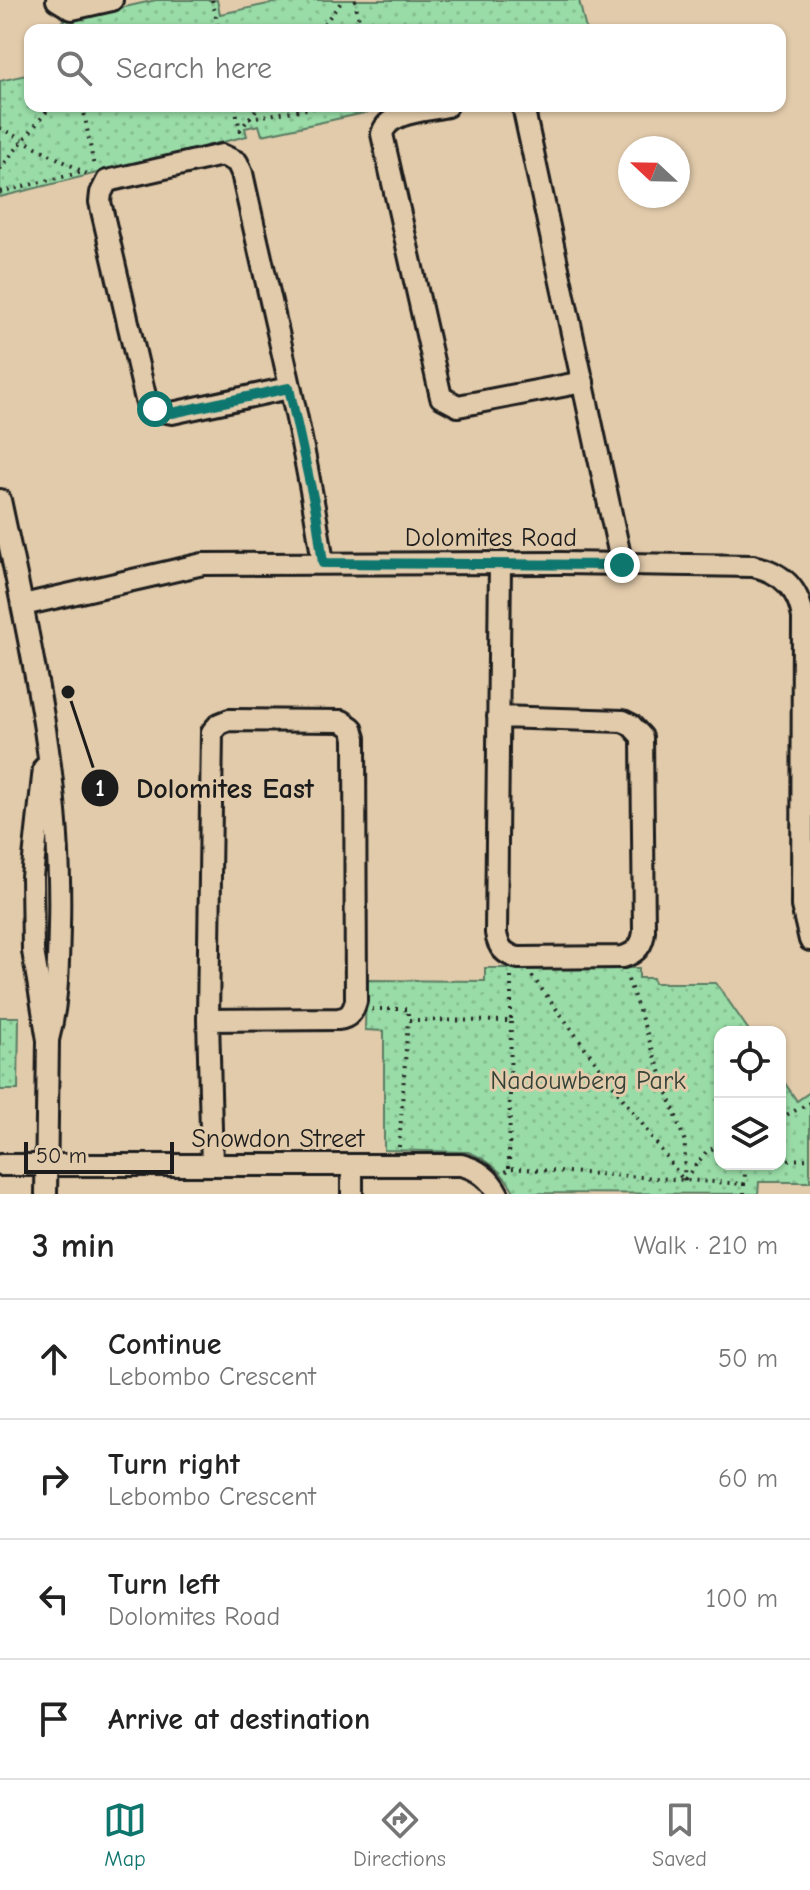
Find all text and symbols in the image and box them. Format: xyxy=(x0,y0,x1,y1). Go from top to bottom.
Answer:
search box xyxy=(24,24,786,112)
icon: search xyxy=(52,46,96,90)
text: Search here xyxy=(116,51,272,86)
north arrow xyxy=(618,136,690,208)
route start xyxy=(137,391,173,427)
street label: Dolomites Road xyxy=(405,523,577,553)
route end xyxy=(604,547,640,583)
callout: Dolomites East xyxy=(80,762,330,814)
text: Dolomites East xyxy=(136,773,315,805)
text: 1 xyxy=(95,774,105,802)
map controls xyxy=(714,1026,786,1170)
button: locate xyxy=(714,1026,786,1098)
park label: Nadouwberg Park xyxy=(490,1066,686,1096)
button: layers xyxy=(714,1098,786,1170)
street label: Snowdon Street xyxy=(191,1124,366,1154)
scale bar xyxy=(24,1138,174,1174)
text: 50 m xyxy=(36,1143,87,1169)
text: 3 min xyxy=(32,1226,115,1266)
text: Walk · 210 m xyxy=(634,1231,778,1261)
text: Continue xyxy=(108,1327,222,1362)
icon: ahead xyxy=(32,1337,76,1381)
text: 50 m xyxy=(718,1344,778,1374)
text: Lebombo Crescent xyxy=(108,1362,316,1392)
text: Turn right xyxy=(108,1447,240,1482)
icon: right xyxy=(32,1457,76,1501)
text: 60 m xyxy=(718,1464,778,1494)
text: Lebombo Crescent xyxy=(108,1482,316,1512)
text: Turn left xyxy=(108,1567,220,1602)
icon: left xyxy=(32,1577,76,1621)
text: 100 m xyxy=(706,1584,778,1614)
text: Dolomites Road xyxy=(108,1602,280,1632)
icon: arrive xyxy=(32,1697,76,1741)
text: Arrive at destination xyxy=(108,1702,370,1737)
tab: Map xyxy=(103,1798,147,1872)
tab: Directions xyxy=(353,1798,446,1872)
tab: Saved xyxy=(652,1798,707,1872)

